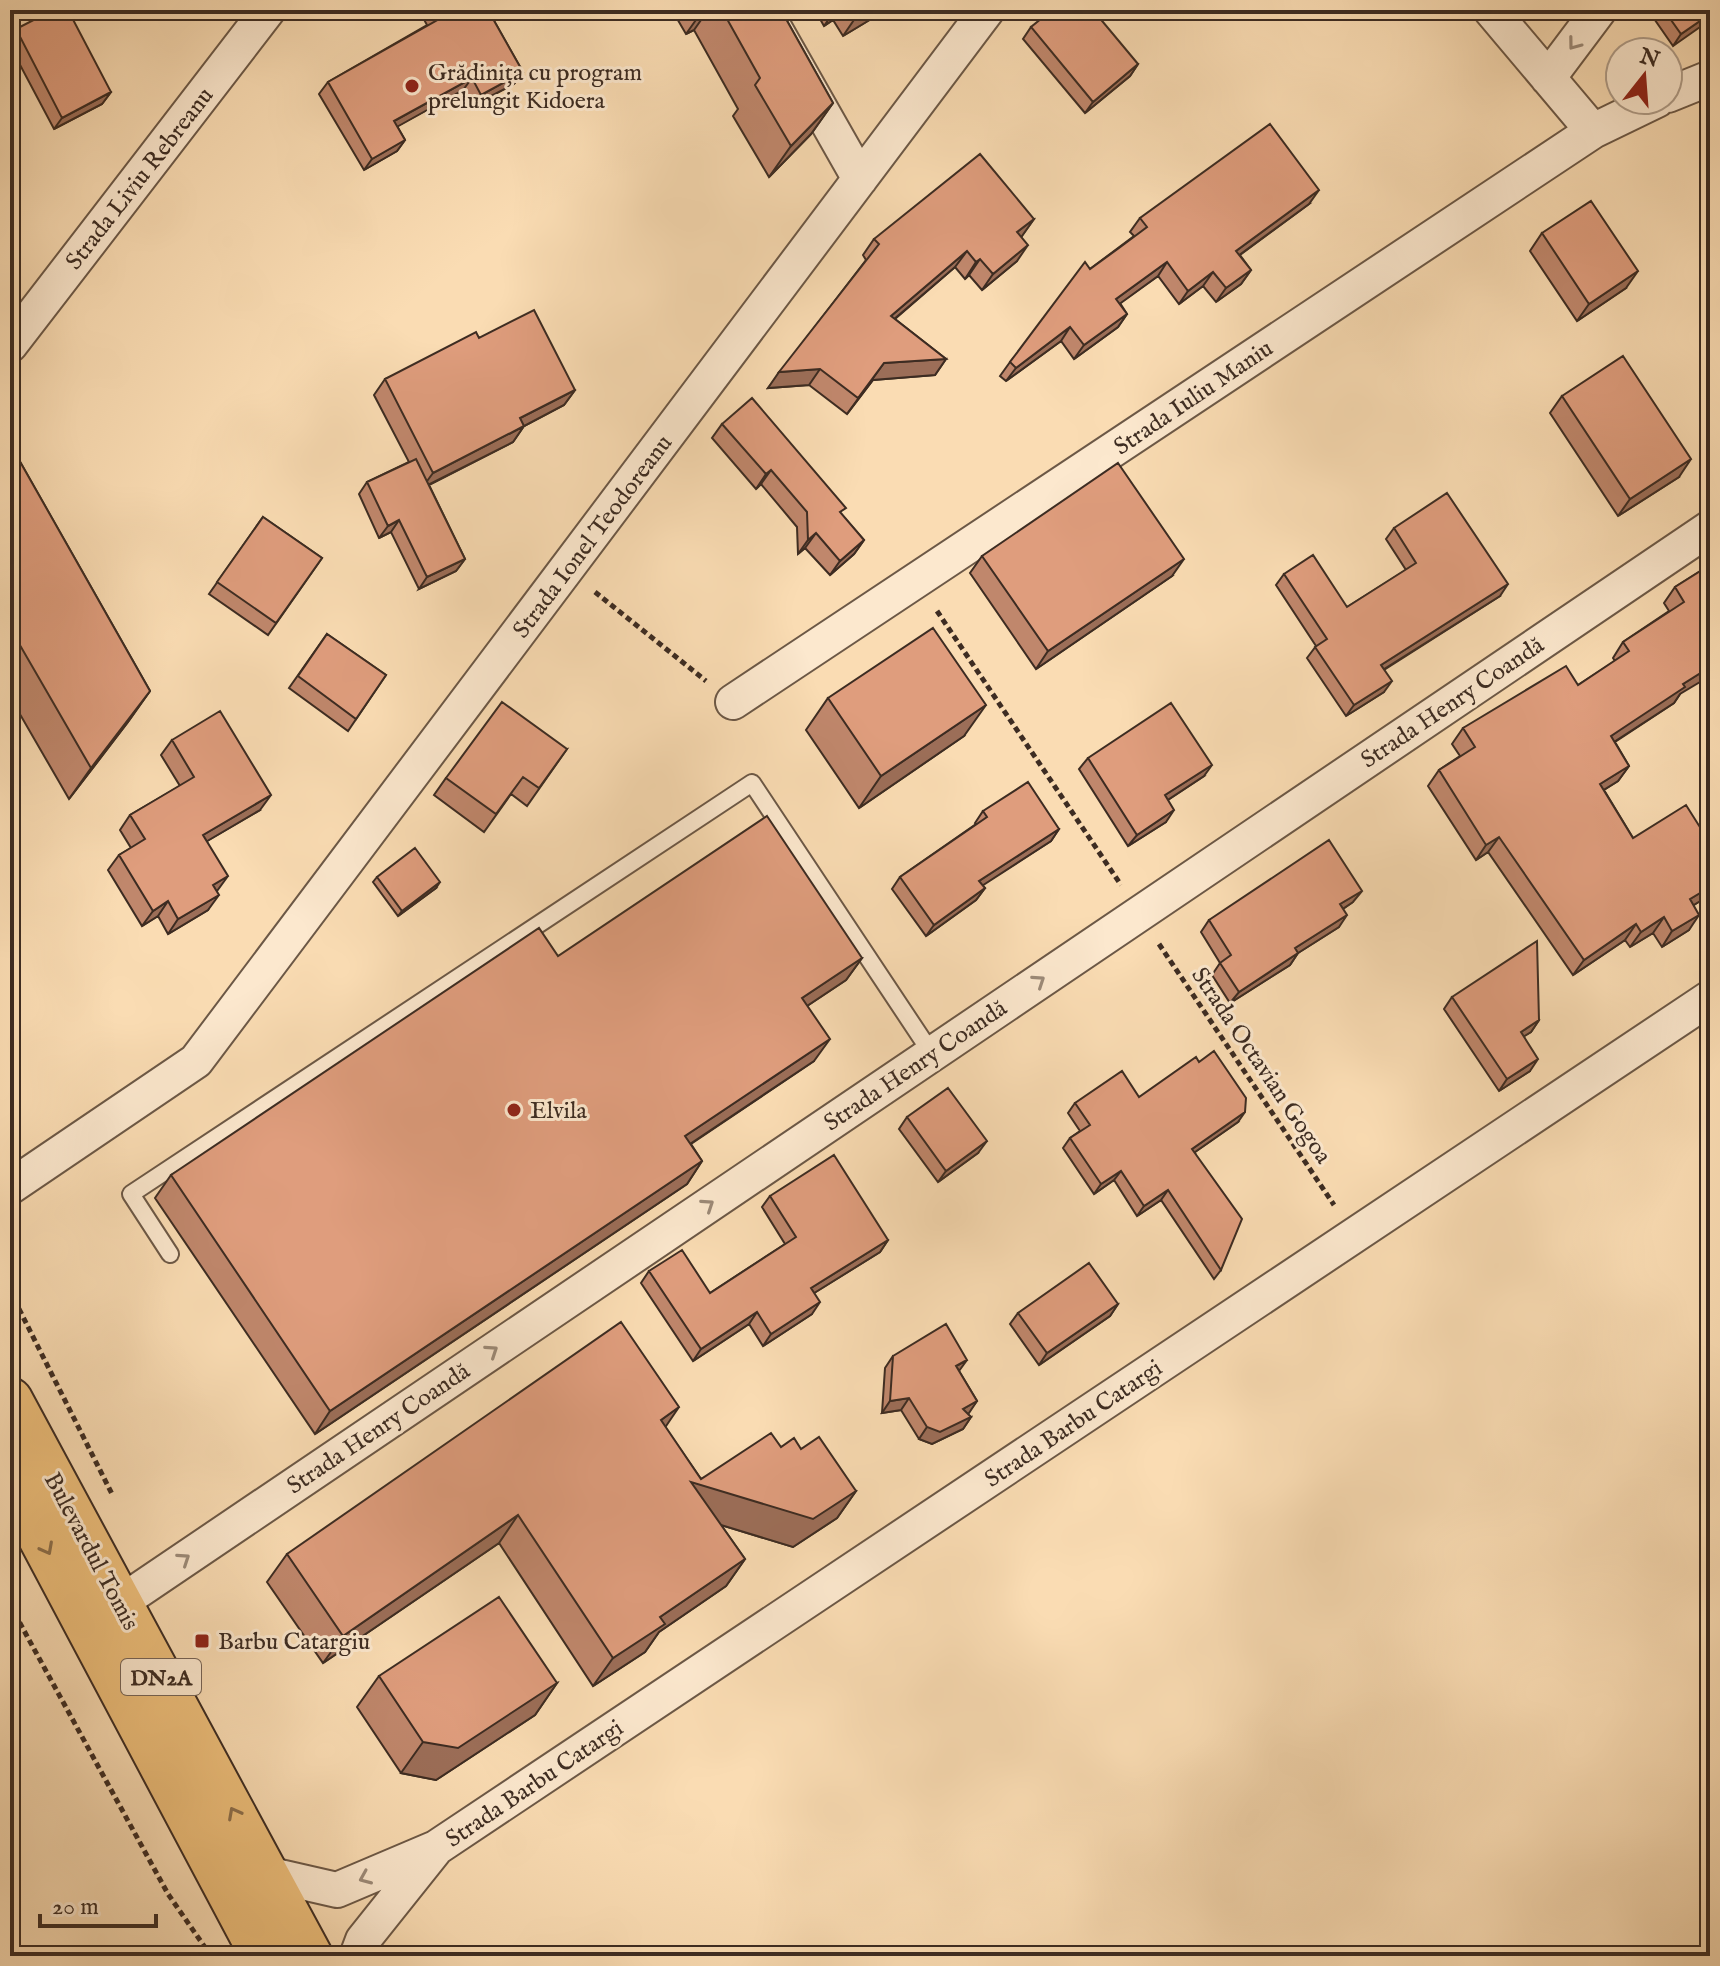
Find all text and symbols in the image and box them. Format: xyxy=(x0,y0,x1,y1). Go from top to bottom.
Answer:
one-way arrow xyxy=(1569,35,1583,50)
north arrow xyxy=(1604,36,1684,116)
text: N xyxy=(1635,42,1662,75)
place label: Grădinița cu program prelungit Kidoera xyxy=(428,58,642,117)
marker: Grădinița cu program prelungit Kidoera xyxy=(403,77,421,95)
street label: Strada Liviu Rebreanu xyxy=(59,81,221,276)
street label: Strada Iuliu Maniu xyxy=(1108,334,1279,463)
street label: Strada Ionel Teodoreanu xyxy=(507,429,680,645)
street label: Strada Henry Coandă xyxy=(1355,630,1551,776)
street label: Strada Octavian Gogoa xyxy=(1183,962,1338,1171)
one-way arrow xyxy=(1031,976,1045,991)
street label: Strada Henry Coandă xyxy=(818,993,1014,1139)
place label: Elvila xyxy=(530,1096,588,1127)
marker: Elvila xyxy=(505,1101,523,1119)
one-way arrow xyxy=(699,1200,713,1215)
one-way arrow xyxy=(484,1345,498,1360)
street label: Strada Barbu Catargi xyxy=(979,1353,1169,1495)
street label: Strada Henry Coandă xyxy=(281,1356,477,1502)
street label: Bulevardul Tomis xyxy=(36,1467,145,1636)
one-way arrow xyxy=(37,1541,52,1555)
one-way arrow xyxy=(176,1554,190,1569)
place label: Barbu Catargiu xyxy=(218,1627,370,1658)
marker: Barbu Catargiu xyxy=(193,1632,211,1650)
road number: DN2A xyxy=(121,1659,201,1695)
street label: Strada Barbu Catargi xyxy=(440,1713,630,1855)
one-way arrow xyxy=(228,1807,243,1821)
one-way arrow xyxy=(358,1869,373,1885)
scale bar xyxy=(40,1878,156,1928)
text: 20 m xyxy=(52,1892,99,1923)

